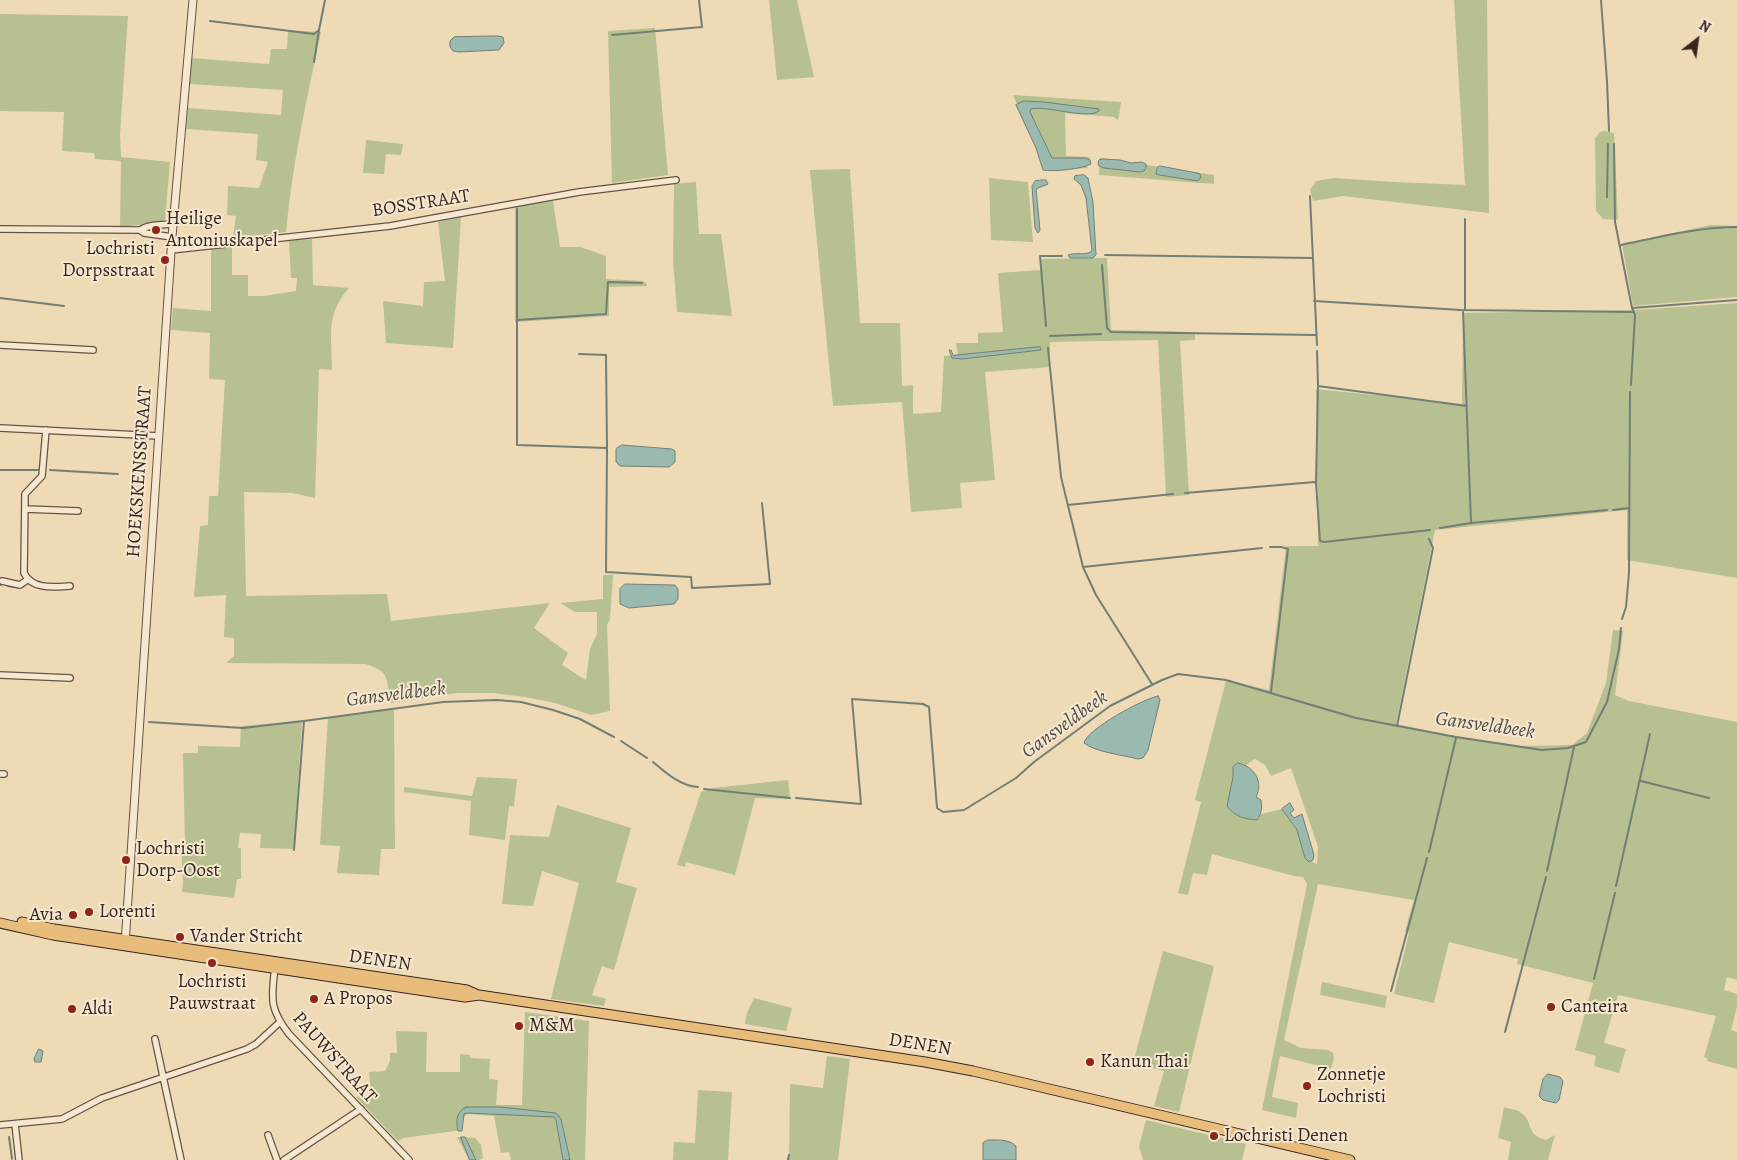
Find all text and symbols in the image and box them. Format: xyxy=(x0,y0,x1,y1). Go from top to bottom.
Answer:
north arrow xyxy=(1672,15,1722,65)
text: N xyxy=(1696,16,1714,37)
street label: BOSSTRAAT xyxy=(370,185,472,223)
place label: Heilige Antoniuskapel xyxy=(166,208,278,252)
marker: Heilige Antoniuskapel xyxy=(150,224,162,236)
place label: Lochristi Dorpsstraat xyxy=(62,238,155,282)
marker: Lochristi Dorpsstraat xyxy=(159,254,171,266)
street label: HOEKSKENSSTRAAT xyxy=(123,386,157,558)
water label: Gansveldbeek xyxy=(345,677,447,713)
water label: Gansveldbeek xyxy=(1017,686,1113,764)
water label: Gansveldbeek xyxy=(1434,707,1536,745)
place label: Lochristi Dorp-Oost xyxy=(136,838,220,882)
marker: Lochristi Dorp-Oost xyxy=(120,854,132,866)
place label: Lorenti xyxy=(99,901,156,923)
place label: Avia xyxy=(30,904,63,926)
marker: Lorenti xyxy=(83,906,95,918)
marker: Avia xyxy=(67,909,79,921)
place label: Vander Stricht xyxy=(190,926,303,948)
marker: Vander Stricht xyxy=(174,931,186,943)
street label: DENEN xyxy=(347,945,413,977)
marker: Lochristi Pauwstraat xyxy=(206,957,218,969)
place label: Lochristi Pauwstraat xyxy=(168,971,256,1015)
place label: A Propos xyxy=(324,988,393,1010)
marker: A Propos xyxy=(308,993,320,1005)
place label: Canteira xyxy=(1561,996,1628,1018)
place label: Aldi xyxy=(82,998,113,1020)
marker: Canteira xyxy=(1545,1001,1557,1013)
marker: Aldi xyxy=(66,1003,78,1015)
street label: PAUWSTRAAT xyxy=(287,1007,381,1109)
place label: M&M xyxy=(529,1015,574,1037)
marker: M&M xyxy=(513,1020,525,1032)
street label: DENEN xyxy=(887,1029,953,1061)
place label: Kanun Thai xyxy=(1100,1051,1188,1073)
marker: Kanun Thai xyxy=(1084,1056,1096,1068)
place label: Zonnetje Lochristi xyxy=(1317,1064,1386,1108)
marker: Zonnetje Lochristi xyxy=(1301,1080,1313,1092)
place label: Lochristi Denen xyxy=(1224,1125,1348,1147)
marker: Lochristi Denen xyxy=(1208,1130,1220,1142)

